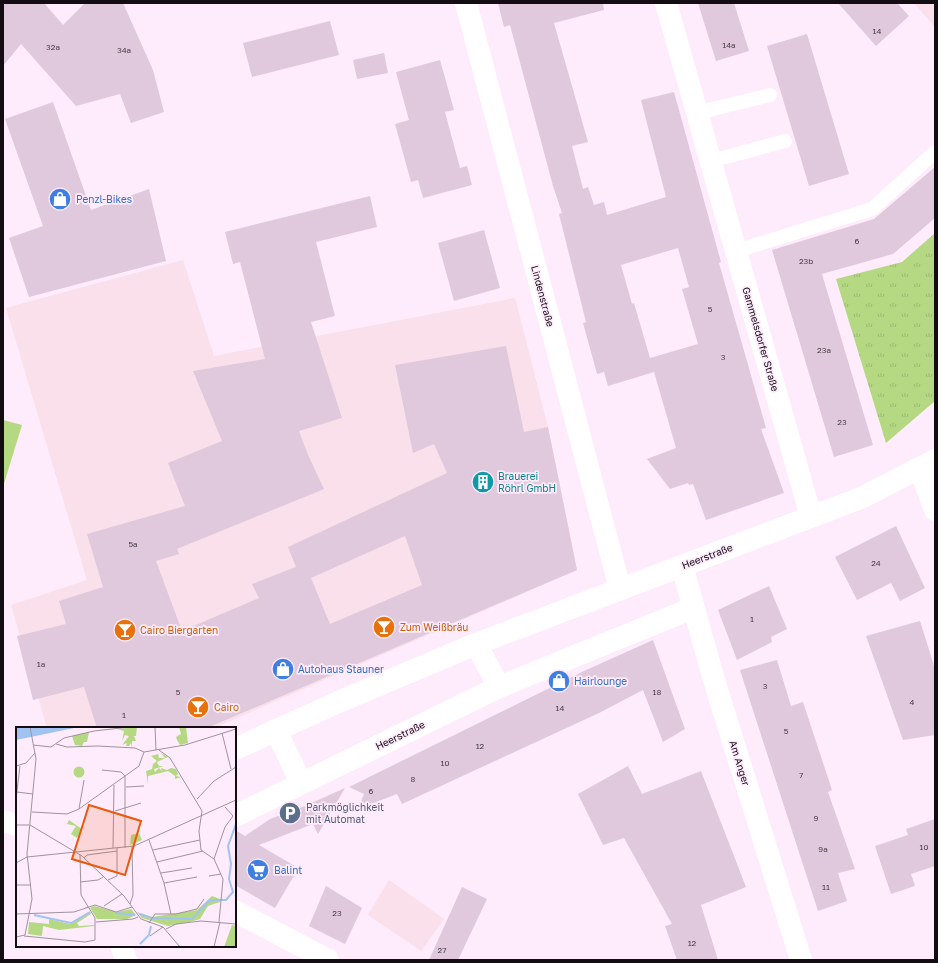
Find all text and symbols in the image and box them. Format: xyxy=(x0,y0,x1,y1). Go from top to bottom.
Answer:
house number: 14 xyxy=(873,26,881,36)
house number: 14a xyxy=(722,40,736,50)
house number: 32a xyxy=(46,42,60,52)
house number: 34a xyxy=(117,45,131,55)
shop icon: Penzl-Bikes xyxy=(47,186,73,212)
place label: Penzl-Bikes xyxy=(76,193,132,205)
house number: 6 xyxy=(855,236,860,246)
house number: 23b xyxy=(799,256,813,266)
street label: Lindenstraße xyxy=(529,264,557,328)
street label: Gammelsdorfer Straße xyxy=(740,285,782,393)
house number: 5 xyxy=(708,304,713,314)
house number: 23a xyxy=(817,345,831,355)
house number: 3 xyxy=(721,352,726,362)
house number: 23 xyxy=(837,417,847,427)
building icon: Brauerei Röhrl GmbH xyxy=(470,469,496,495)
place label: Brauerei Röhrl GmbH xyxy=(498,470,556,494)
house number: 5a xyxy=(128,539,138,549)
street label: Heerstraße xyxy=(680,541,734,571)
house number: 24 xyxy=(871,558,881,568)
bar icon: Zum Weißbräu xyxy=(371,614,397,640)
house number: 1 xyxy=(750,614,754,624)
bar icon: Cairo Biergarten xyxy=(112,617,138,643)
place label: Zum Weißbräu xyxy=(400,621,468,633)
place label: Cairo Biergarten xyxy=(140,624,218,636)
shop icon: Autohaus Stauner xyxy=(270,656,296,682)
house number: 1a xyxy=(37,659,45,669)
place label: Autohaus Stauner xyxy=(298,663,384,675)
shop icon: Hairlounge xyxy=(546,668,572,694)
place label: Hairlounge xyxy=(574,675,627,687)
house number: 3 xyxy=(763,681,768,691)
house number: 5 xyxy=(176,687,181,697)
house number: 18 xyxy=(653,687,661,697)
bar icon: Cairo xyxy=(185,694,211,720)
house number: 4 xyxy=(910,697,915,707)
place label: Cairo xyxy=(214,701,239,713)
house number: 14 xyxy=(556,703,564,713)
house number: 1 xyxy=(122,710,126,720)
street label: Heerstraße xyxy=(373,718,427,752)
house number: 5 xyxy=(784,726,789,736)
inset map xyxy=(16,727,236,947)
street label: Am Anger xyxy=(727,739,753,787)
house number: 12 xyxy=(476,741,485,751)
house number: 10 xyxy=(441,758,449,768)
house number: 7 xyxy=(799,770,803,780)
house number: 8 xyxy=(411,774,416,784)
house number: 6 xyxy=(369,786,374,796)
parking icon: Parkmöglichkeit mit Automat xyxy=(277,800,303,826)
place label: Parkmöglichkeit mit Automat xyxy=(306,801,384,825)
house number: 9 xyxy=(814,813,819,823)
house number: 10 xyxy=(920,842,928,852)
house number: 9a xyxy=(818,844,828,854)
supermarket icon: Balint xyxy=(245,857,271,883)
place label: Balint xyxy=(274,864,302,876)
house number: 11 xyxy=(822,882,830,892)
house number: 23 xyxy=(332,908,342,918)
house number: 12 xyxy=(688,938,697,948)
house number: 27 xyxy=(438,945,446,955)

